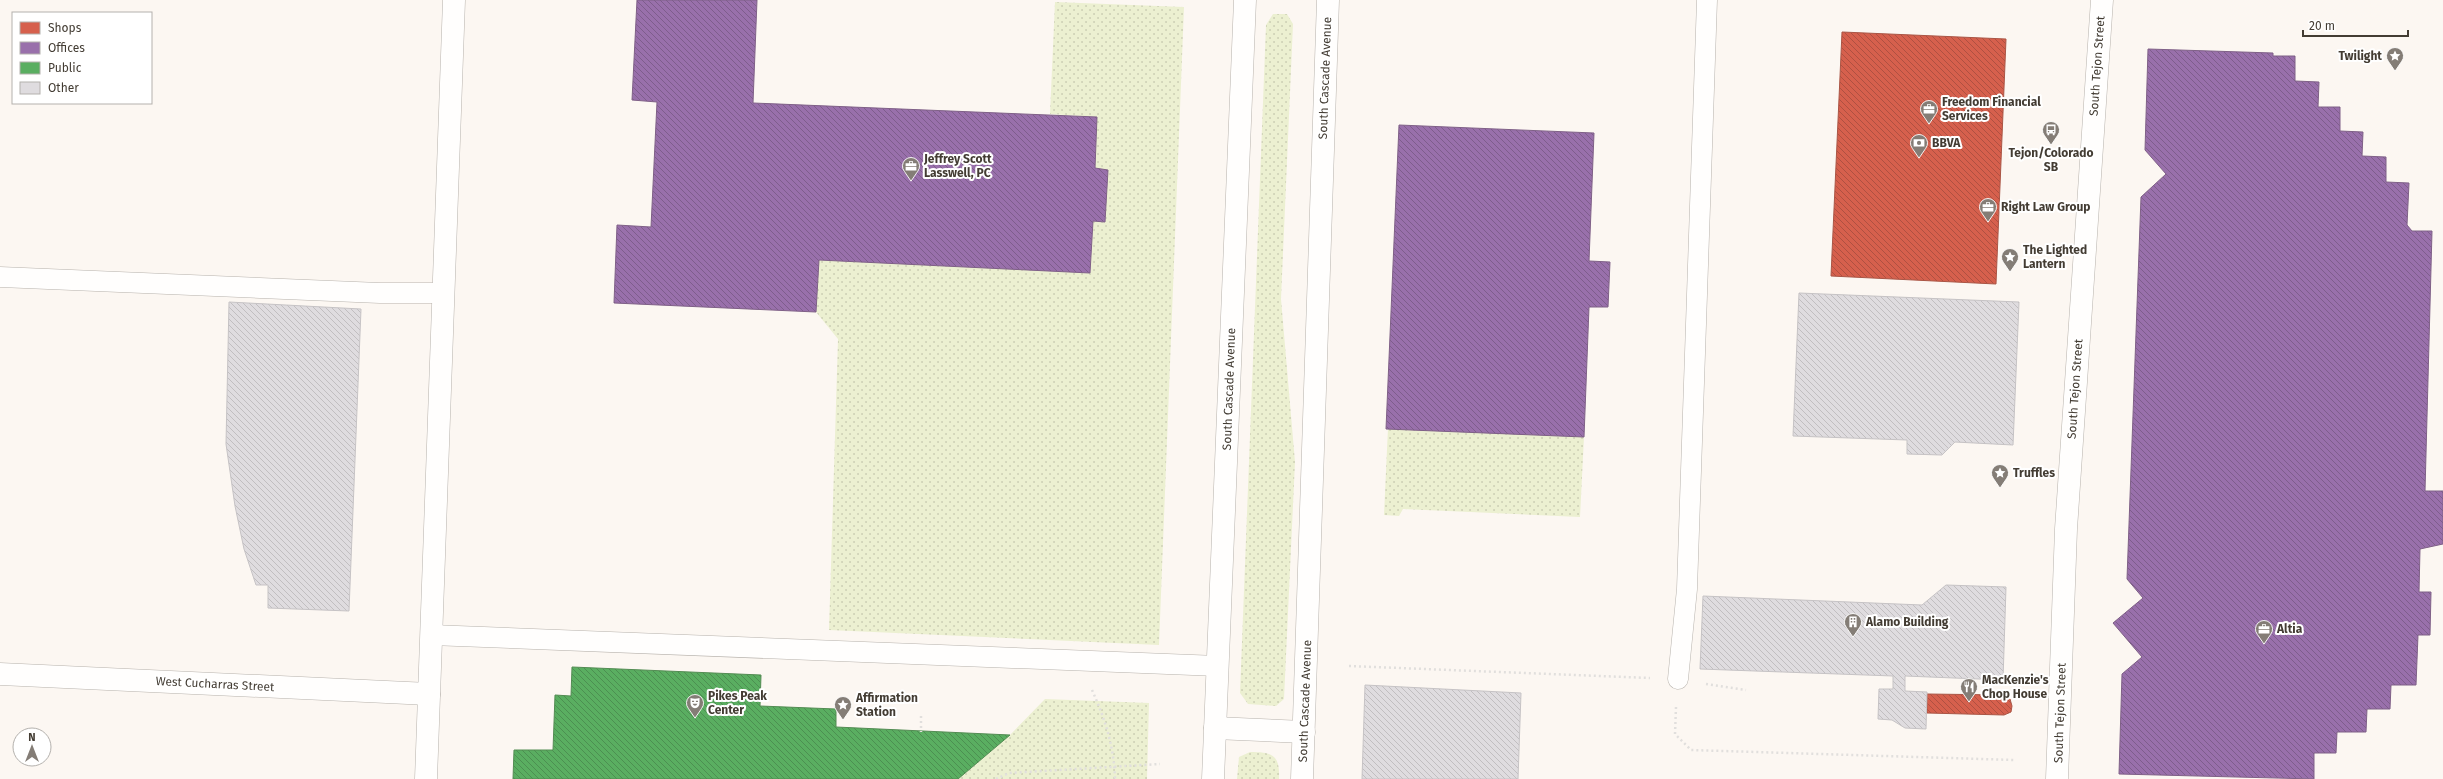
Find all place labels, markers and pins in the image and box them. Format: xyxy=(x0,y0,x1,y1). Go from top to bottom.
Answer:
place icon: Twilight xyxy=(2385,46,2405,71)
place label: Twilight xyxy=(2338,49,2382,63)
place label: Freedom Financial Services xyxy=(1942,95,2041,123)
office icon: Freedom Financial Services xyxy=(1919,99,1939,124)
bus stop icon: Tejon/Colorado SB xyxy=(2041,120,2061,145)
bank icon: BBVA xyxy=(1909,133,1929,158)
place label: BBVA xyxy=(1932,136,1961,150)
place label: Tejon/Colorado SB xyxy=(2008,146,2094,174)
place label: Jeffrey Scott Lasswell, PC xyxy=(923,152,992,180)
office icon: Jeffrey Scott Lasswell, PC xyxy=(901,156,921,181)
office icon: Right Law Group xyxy=(1978,197,1998,222)
place label: Right Law Group xyxy=(2001,200,2090,214)
place label: The Lighted Lantern xyxy=(2023,243,2087,271)
place icon: The Lighted Lantern xyxy=(2000,247,2020,272)
place icon: Truffles xyxy=(1990,463,2010,488)
place label: Truffles xyxy=(2013,466,2055,480)
building icon: Alamo Building xyxy=(1843,612,1863,637)
place label: Alamo Building xyxy=(1865,615,1949,629)
office icon: Altia xyxy=(2254,619,2274,644)
place label: Altia xyxy=(2276,622,2303,636)
place label: MacKenzie's Chop House xyxy=(1982,673,2049,701)
restaurant icon: MacKenzie's Chop House xyxy=(1959,677,1979,702)
place label: Pikes Peak Center xyxy=(708,689,767,717)
place label: Affirmation Station xyxy=(855,691,918,719)
theatre icon: Pikes Peak Center xyxy=(685,693,705,718)
place icon: Affirmation Station xyxy=(833,695,853,720)

